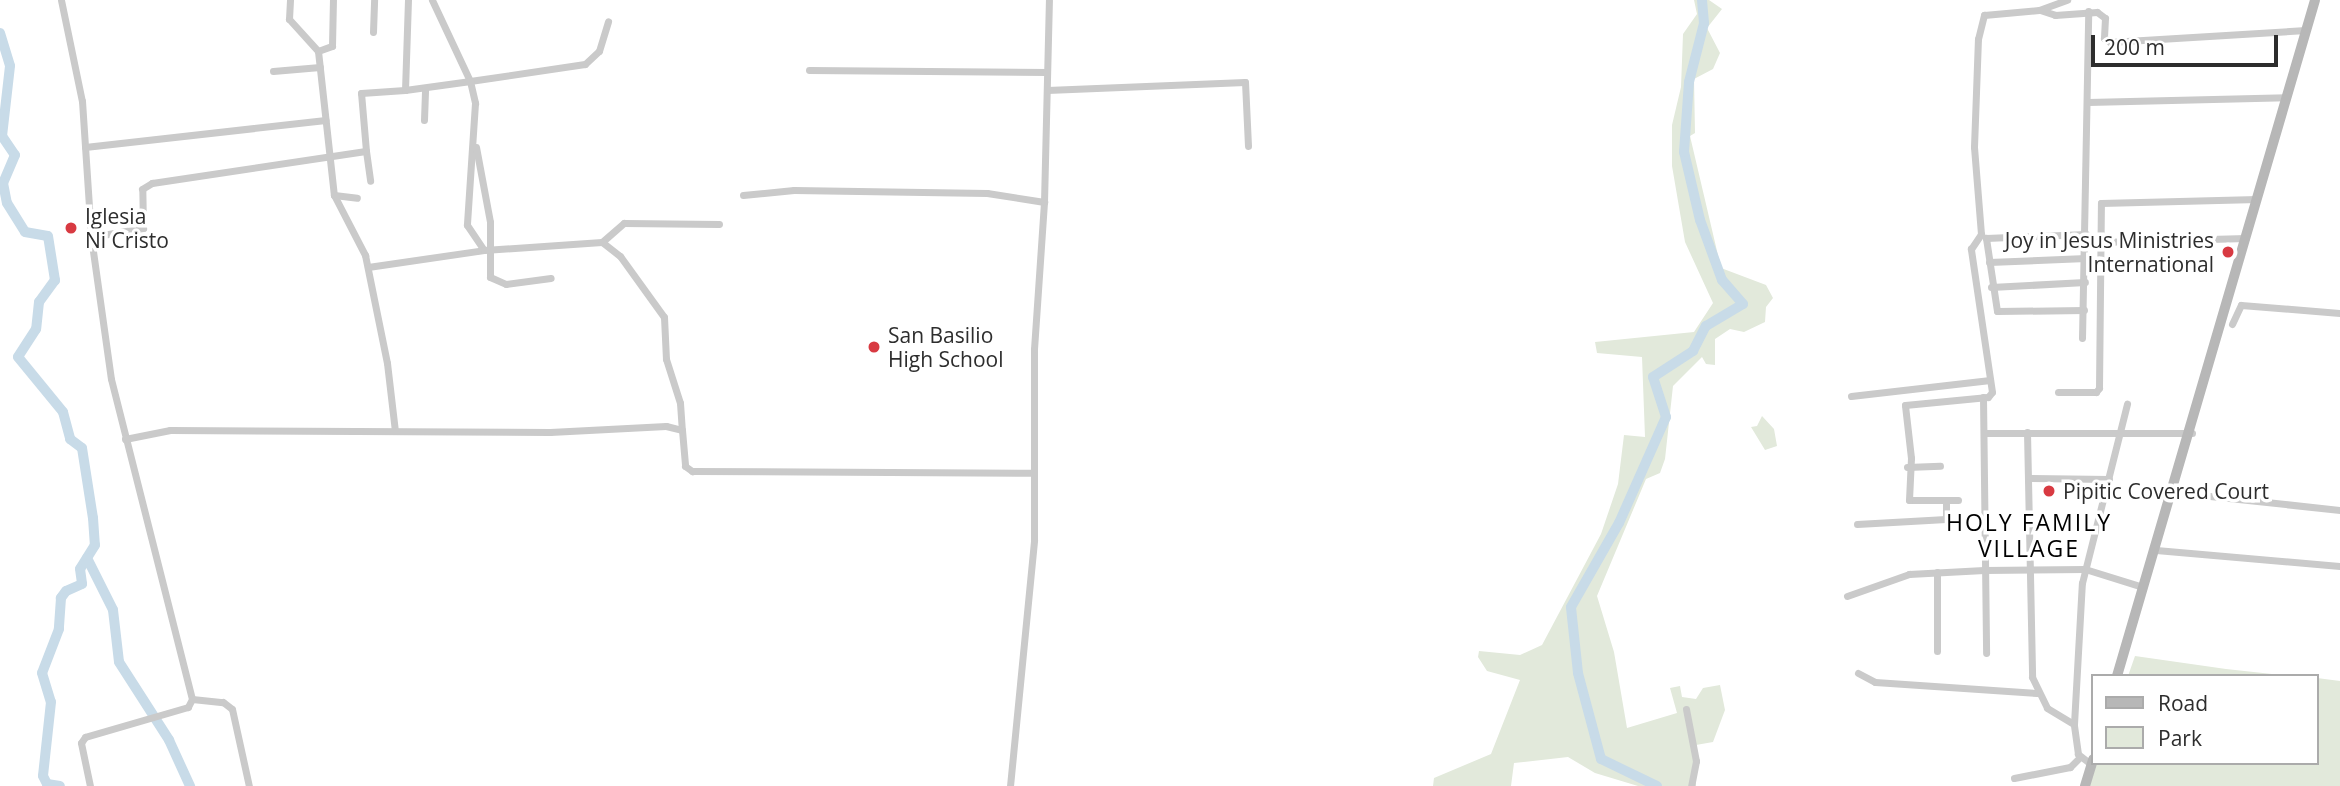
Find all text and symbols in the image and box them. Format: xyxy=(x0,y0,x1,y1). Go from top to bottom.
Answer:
scale bar xyxy=(2095,21,2282,65)
text: 200 m xyxy=(2104,33,2165,61)
place label: Iglesia Ni Cristo xyxy=(85,203,169,253)
marker: Iglesia Ni Cristo xyxy=(63,220,79,236)
place label: Joy in Jesus Ministries International xyxy=(2005,227,2214,277)
marker: Joy in Jesus Ministries International xyxy=(2220,244,2236,260)
place label: San Basilio High School xyxy=(888,322,1004,372)
marker: San Basilio High School xyxy=(866,339,882,355)
place label: Pipitic Covered Court xyxy=(2063,478,2269,504)
marker: Pipitic Covered Court xyxy=(2041,483,2057,499)
district label: HOLY FAMILY VILLAGE xyxy=(1947,508,2111,562)
legend xyxy=(2092,674,2319,765)
text: Road xyxy=(2158,689,2208,717)
text: Park xyxy=(2158,724,2202,752)

